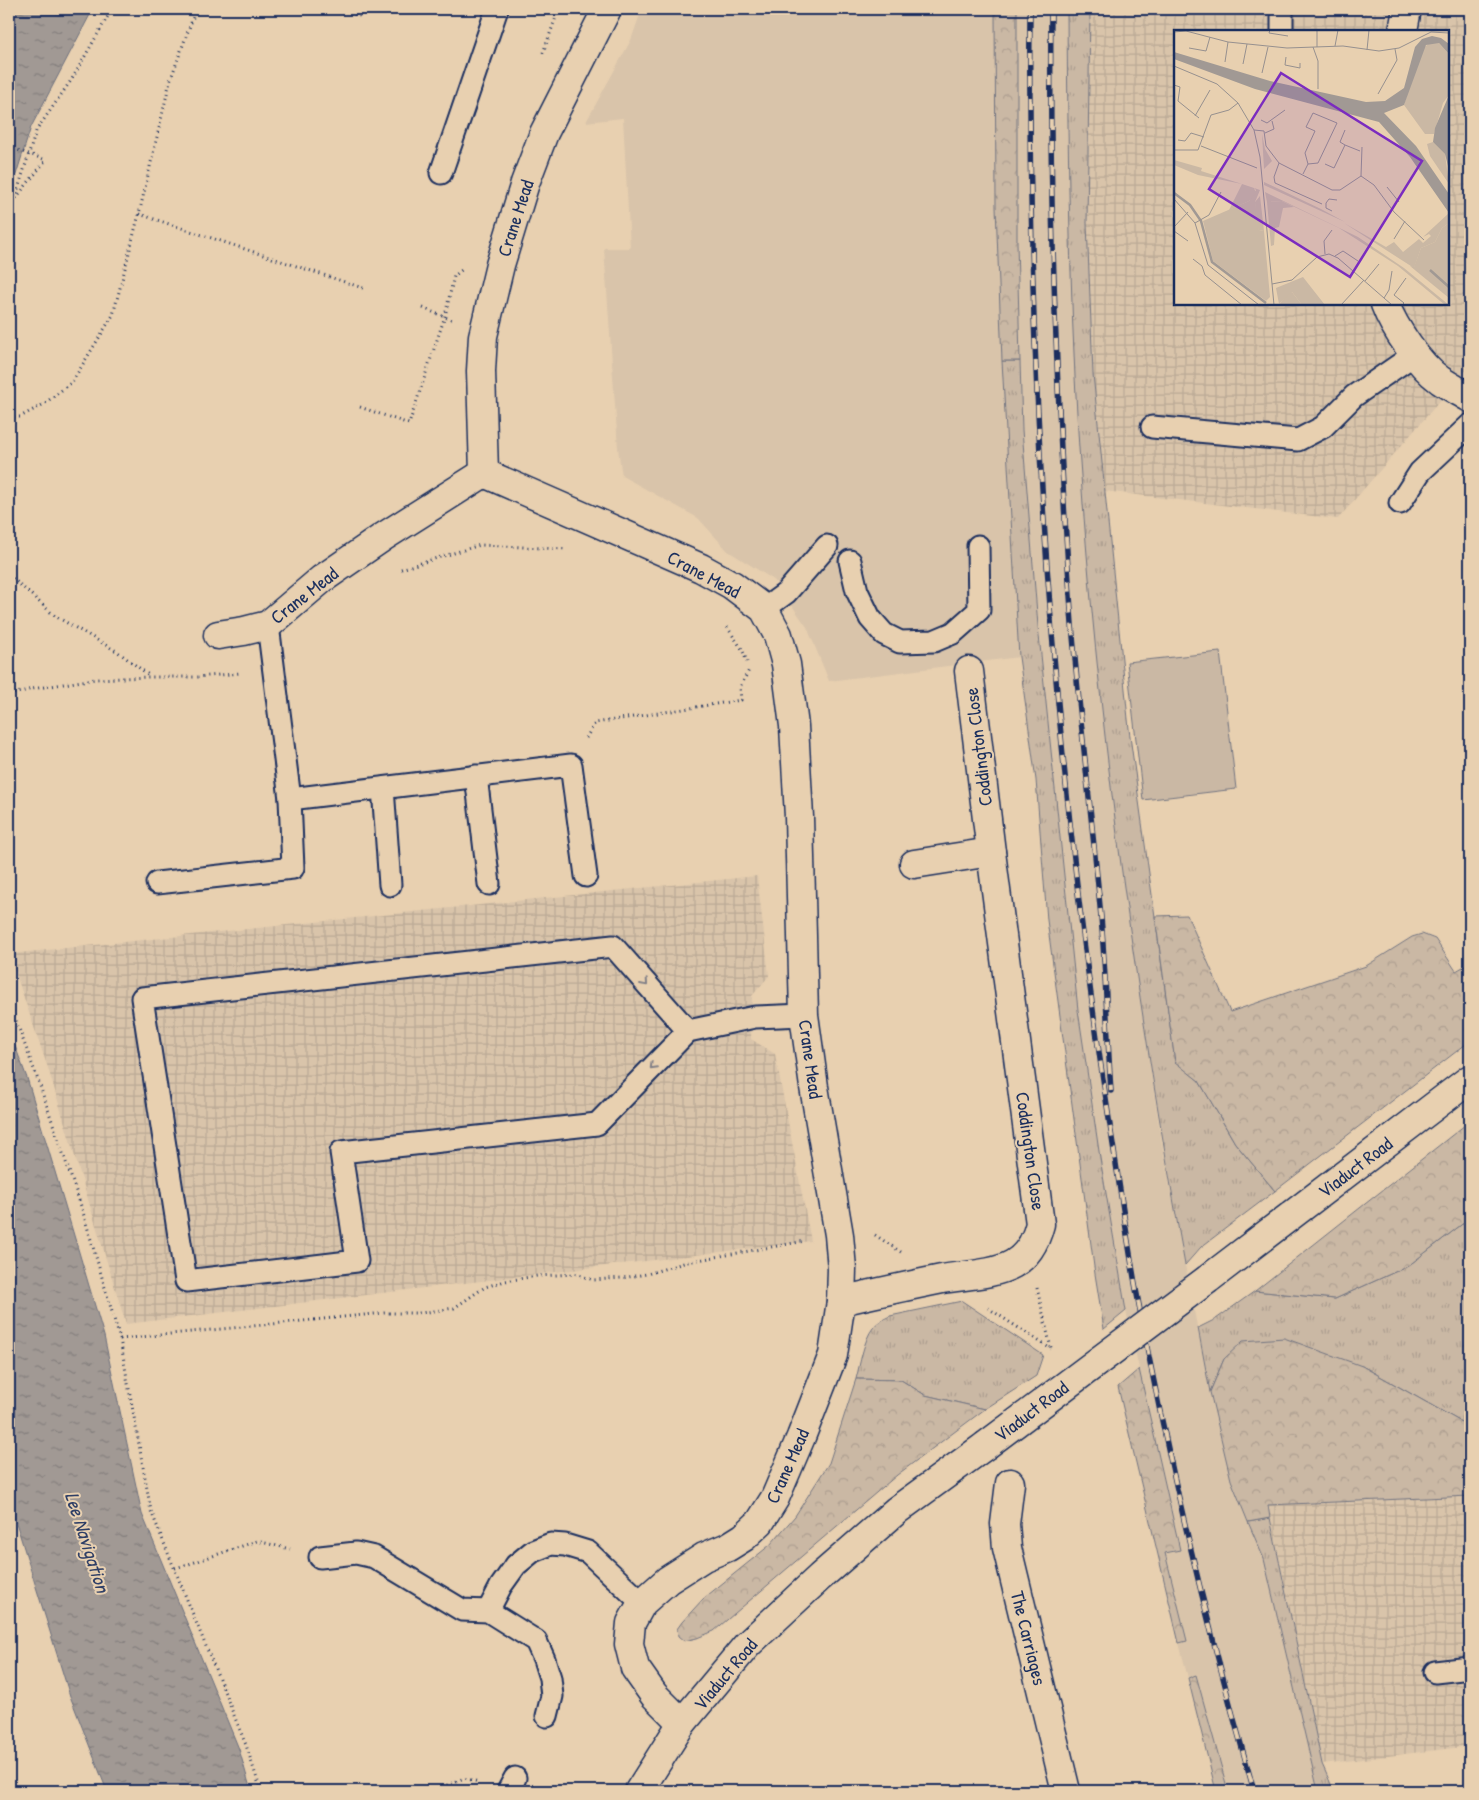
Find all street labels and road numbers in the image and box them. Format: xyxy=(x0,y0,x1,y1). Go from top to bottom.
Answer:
street label: Crane Mead xyxy=(490,176,540,260)
street label: Crane Mead xyxy=(663,544,746,604)
street label: Crane Mead xyxy=(265,560,344,630)
street label: Coddington Close xyxy=(958,686,998,808)
street label: Crane Mead xyxy=(793,1018,829,1101)
street label: Coddington Close xyxy=(1010,1090,1052,1212)
street label: Viaduct Road xyxy=(1313,1130,1398,1204)
street label: Viaduct Road xyxy=(989,1374,1074,1448)
street label: Crane Mead xyxy=(759,1424,815,1508)
street label: The Carriages xyxy=(1005,1588,1053,1688)
street label: Viaduct Road xyxy=(687,1632,763,1716)

